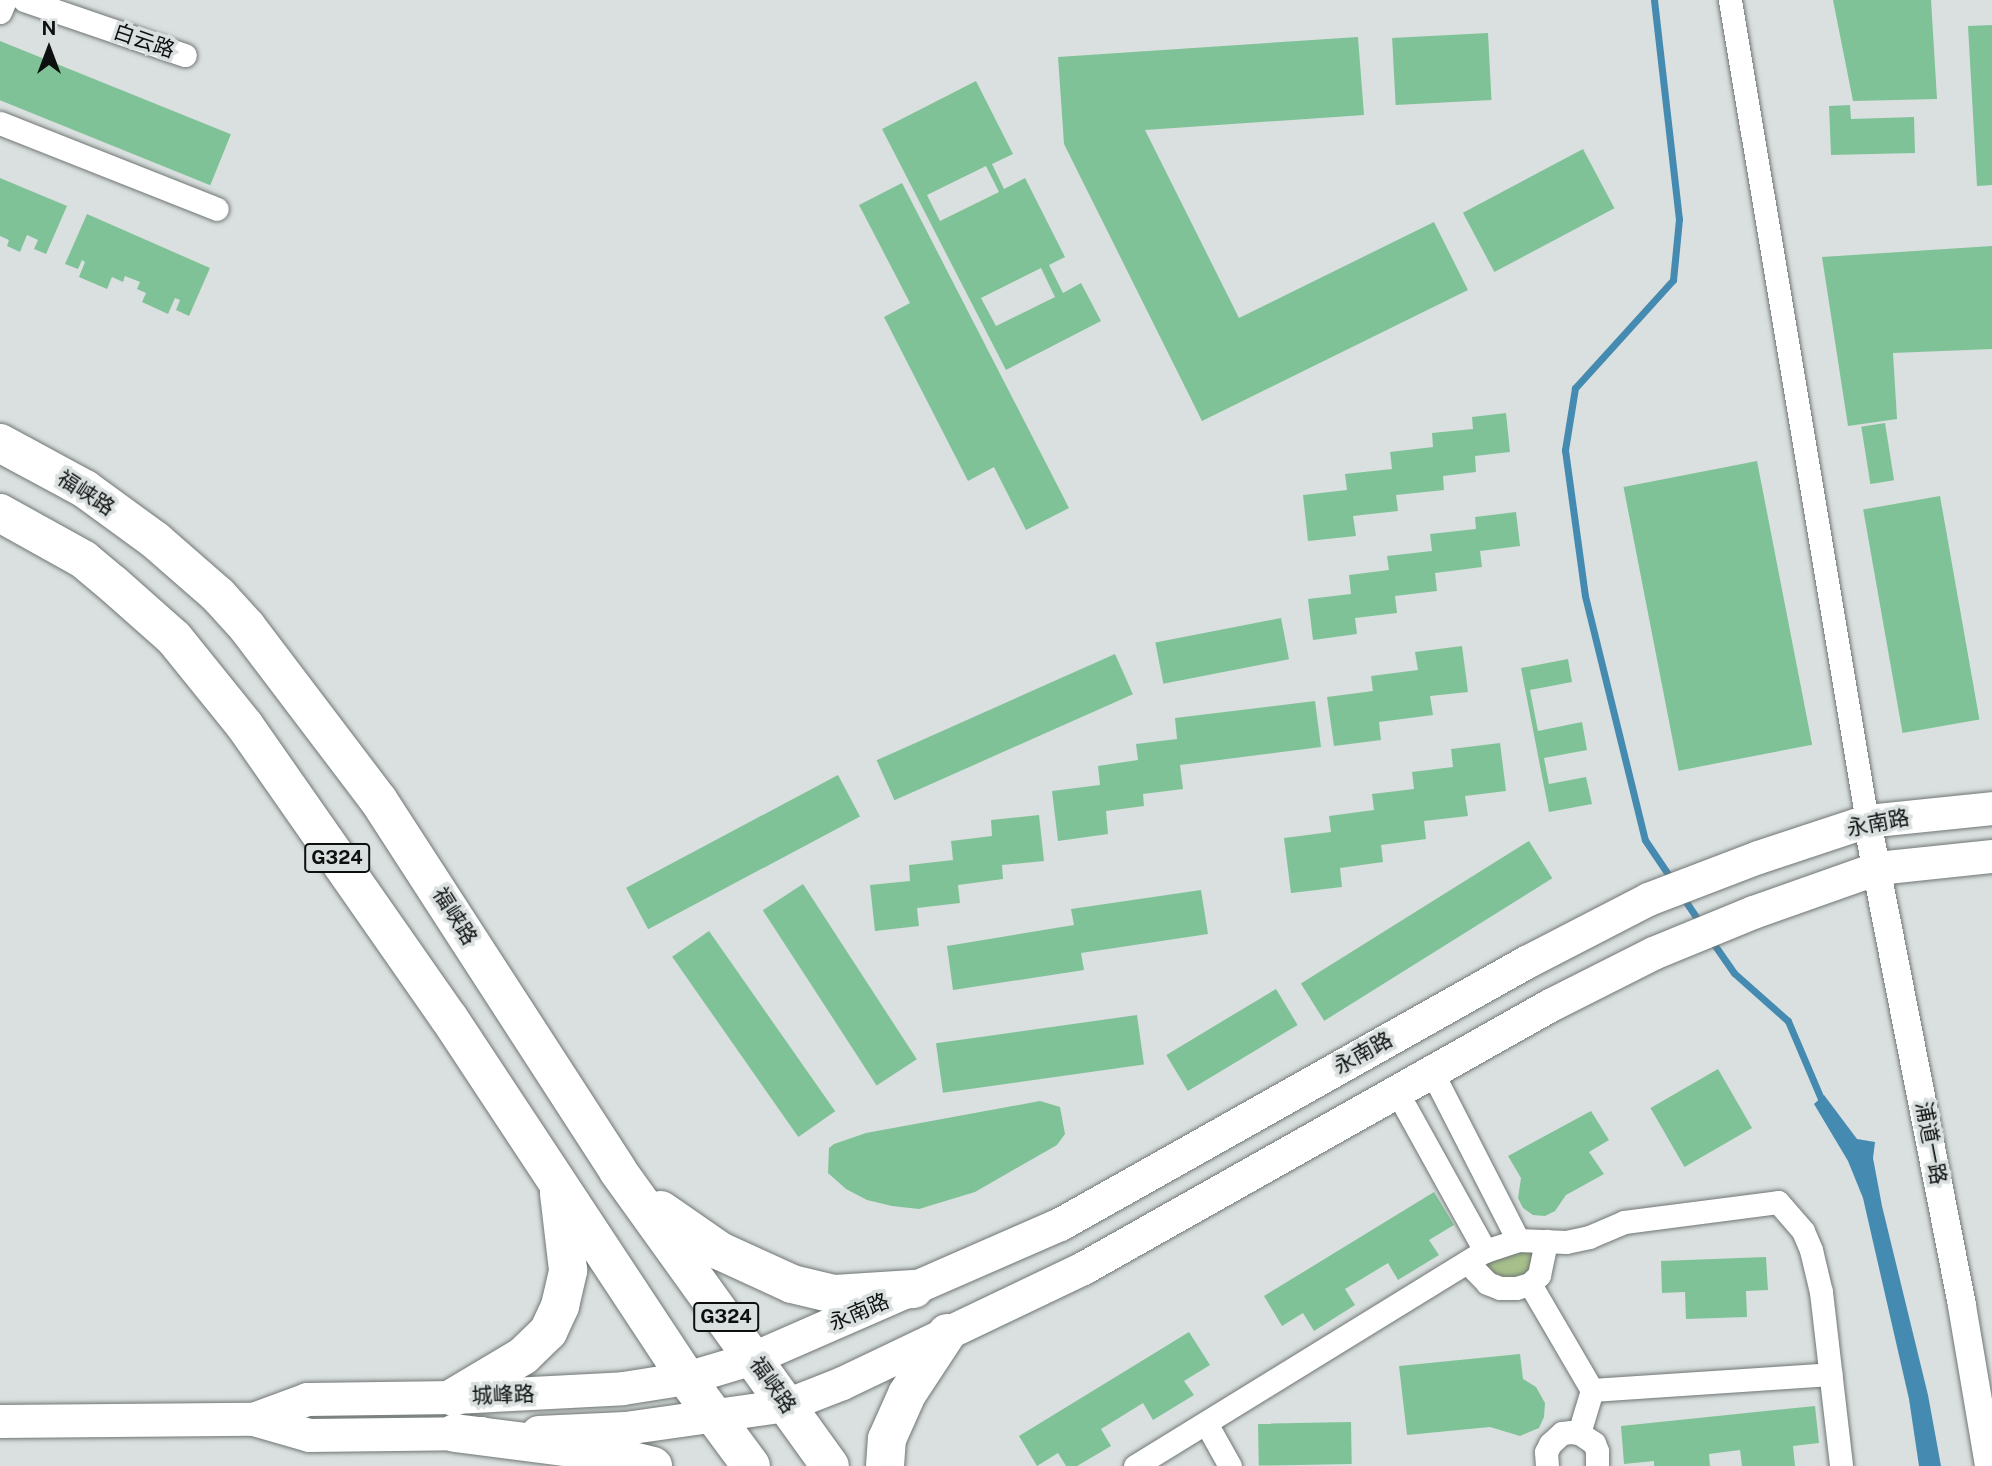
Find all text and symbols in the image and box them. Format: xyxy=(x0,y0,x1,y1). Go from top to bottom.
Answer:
north arrow xyxy=(14,14,84,84)
text: N xyxy=(42,17,56,39)
street label: 白云路 xyxy=(110,19,178,63)
street label: 福峡路 xyxy=(53,465,119,521)
street label: 永南路 xyxy=(1845,805,1911,841)
road number: G324 xyxy=(304,842,370,874)
street label: 福峡路 xyxy=(428,883,482,949)
street label: 永南路 xyxy=(1329,1027,1397,1079)
street label: 浦道一路 xyxy=(1911,1099,1951,1187)
street label: 永南路 xyxy=(825,1288,893,1336)
road number: G324 xyxy=(693,1302,759,1332)
street label: 福峡路 xyxy=(745,1352,801,1418)
street label: 城峰路 xyxy=(471,1381,535,1409)

